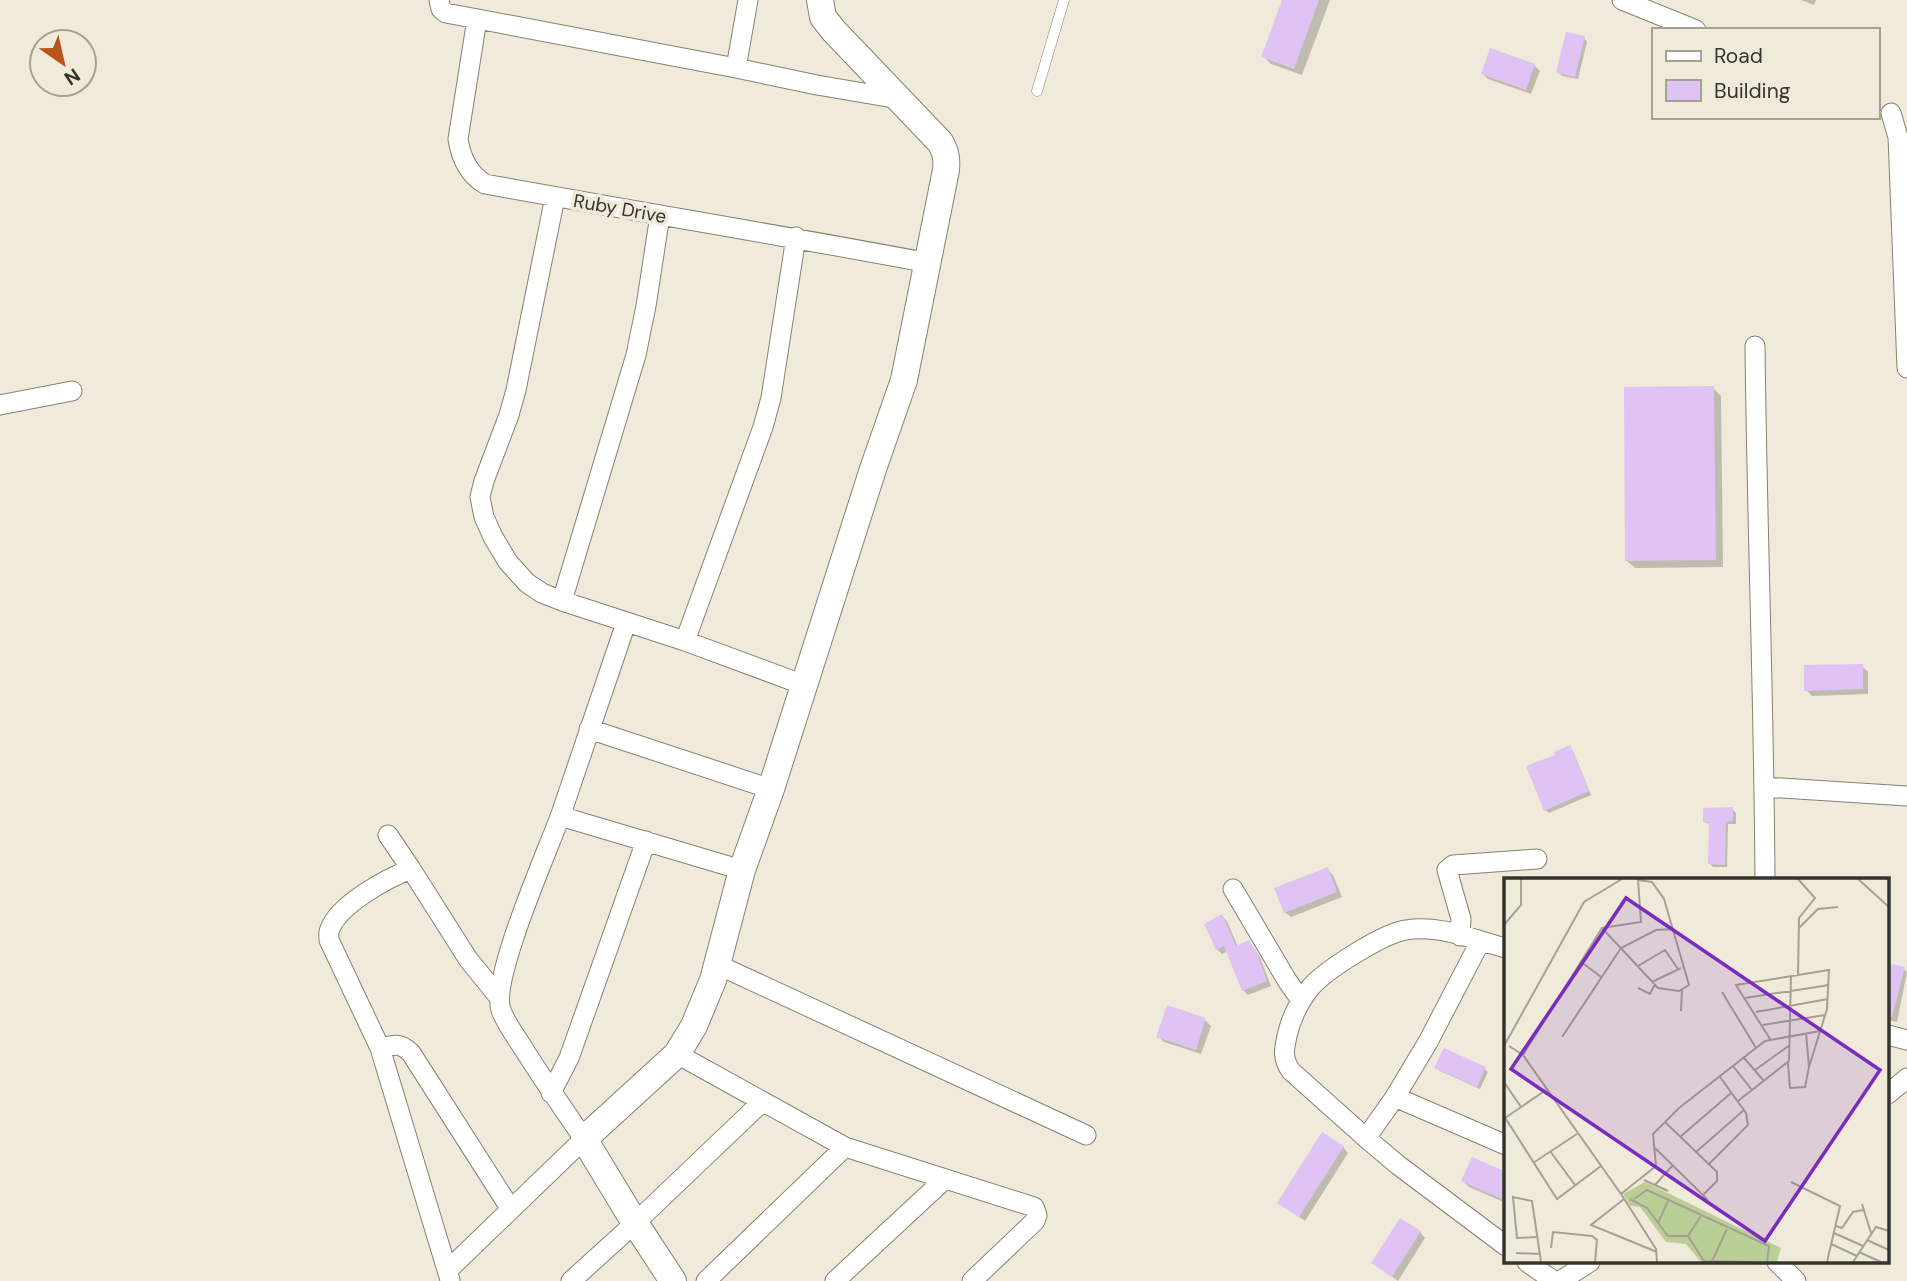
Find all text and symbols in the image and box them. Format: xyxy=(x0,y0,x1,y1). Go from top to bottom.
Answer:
north arrow xyxy=(28,28,98,98)
legend xyxy=(1652,28,1879,119)
text: Road xyxy=(1714,42,1763,70)
text: N xyxy=(59,62,85,91)
text: Building xyxy=(1714,77,1791,105)
street label: Ruby Drive xyxy=(571,188,668,229)
inset map xyxy=(1504,878,1890,1264)

